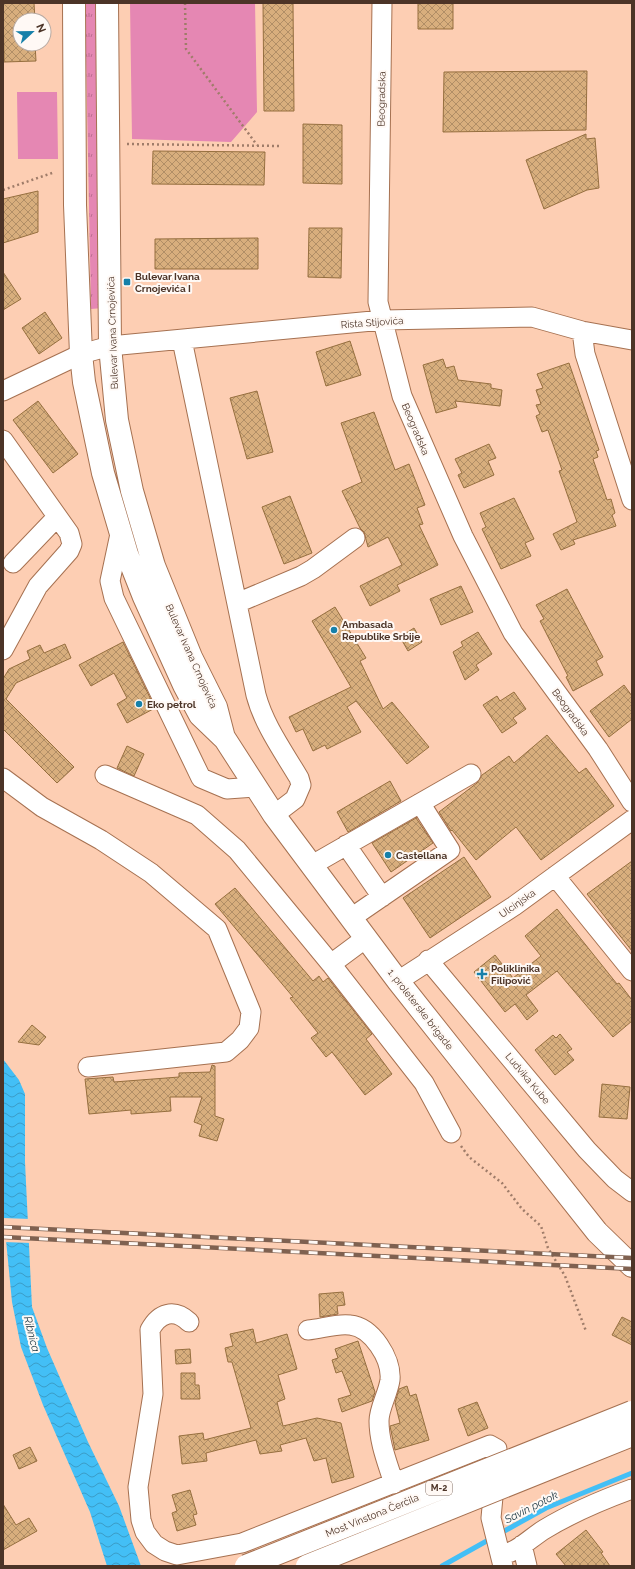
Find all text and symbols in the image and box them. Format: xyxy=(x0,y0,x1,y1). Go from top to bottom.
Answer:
north arrow xyxy=(12,12,52,52)
text: N xyxy=(33,22,48,35)
street label: Beogradska xyxy=(376,71,387,127)
place label: Bulevar Ivana Crnojevića I xyxy=(135,271,200,294)
street label: Bulevar Ivana Crnojevića xyxy=(105,276,120,390)
marker: Bulevar Ivana Crnojevića I xyxy=(122,277,132,287)
street label: Rista Stijovića xyxy=(340,315,404,330)
street label: Beogradska xyxy=(400,402,431,457)
street label: Bulevar Ivana Crnojevića xyxy=(164,602,220,710)
place label: Ambasada Republike Srbije xyxy=(342,619,420,642)
marker: Ambasada Republike Srbije xyxy=(329,625,339,635)
street label: Beogradska xyxy=(550,687,591,738)
marker: Eko petrol xyxy=(134,699,144,709)
place label: Eko petrol xyxy=(147,699,197,710)
marker: Castellana xyxy=(383,850,393,860)
place label: Castellana xyxy=(396,850,447,861)
street label: Ulcinjska xyxy=(497,887,537,920)
place label: Poliklinika Filipović xyxy=(491,963,540,986)
street label: 1. proleterske brigade xyxy=(386,967,456,1052)
marker: Poliklinika Filipović xyxy=(476,968,488,980)
street label: Ludvika Kube xyxy=(503,1051,552,1106)
water label: Ribnica xyxy=(21,1315,42,1354)
road number: M-2 xyxy=(426,1481,452,1495)
water label: Savin potok xyxy=(502,1488,560,1527)
street label: Most Vinstona Čerčila xyxy=(324,1492,420,1539)

